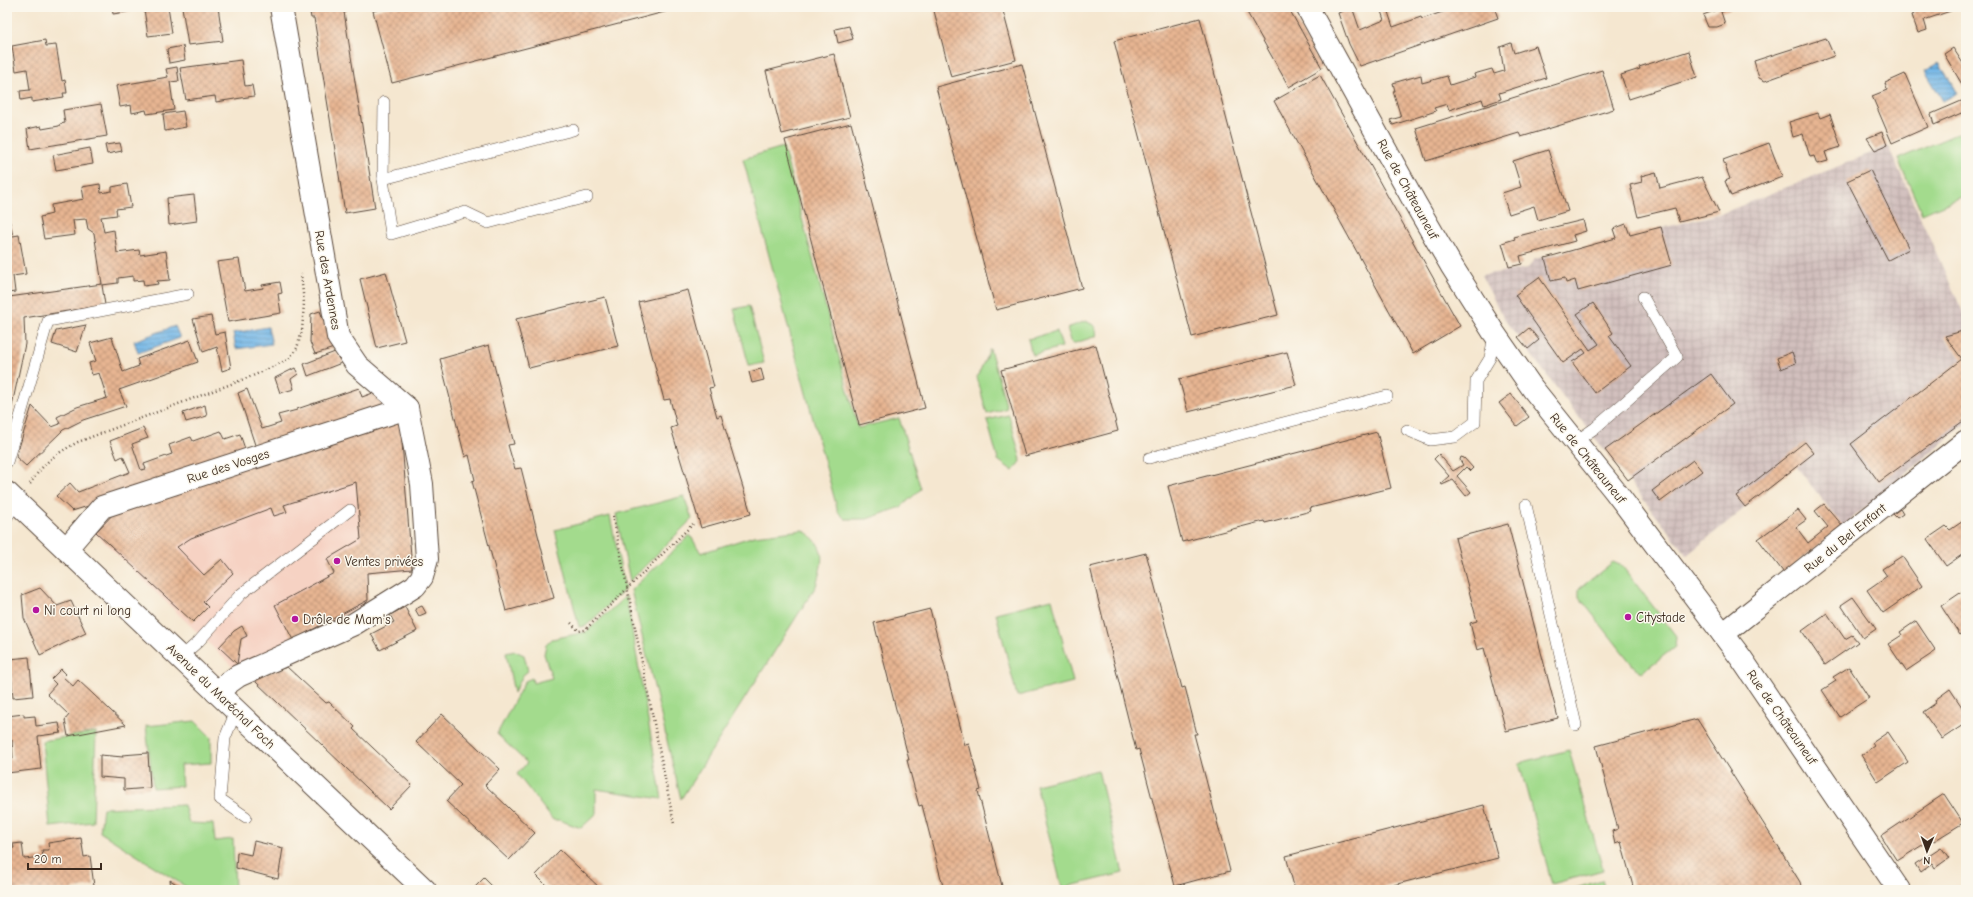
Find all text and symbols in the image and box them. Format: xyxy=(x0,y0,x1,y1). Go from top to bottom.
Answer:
street label: Rue de Châteauneuf xyxy=(1374,136,1442,243)
street label: Rue des Ardennes xyxy=(312,229,344,331)
street label: Rue de Châteauneuf xyxy=(1547,410,1630,507)
street label: Rue des Vosges xyxy=(185,446,271,486)
street label: Rue du Bel Enfant xyxy=(1801,500,1890,576)
place label: Ventes privées xyxy=(345,554,423,569)
marker: Ventes privées xyxy=(332,556,342,566)
place label: Ni court ni long xyxy=(44,603,131,618)
marker: Ni court ni long xyxy=(31,605,41,615)
place label: Citystade xyxy=(1636,610,1686,625)
place label: Drôle de Mam's xyxy=(303,612,391,627)
marker: Citystade xyxy=(1623,612,1633,622)
marker: Drôle de Mam's xyxy=(290,614,300,624)
street label: Avenue du Maréchal Foch xyxy=(164,640,278,752)
street label: Rue de Châteauneuf xyxy=(1744,667,1821,768)
north arrow xyxy=(1907,831,1947,871)
scale bar xyxy=(28,845,101,871)
text: 20 m xyxy=(34,852,62,866)
text: N xyxy=(1923,854,1930,867)

